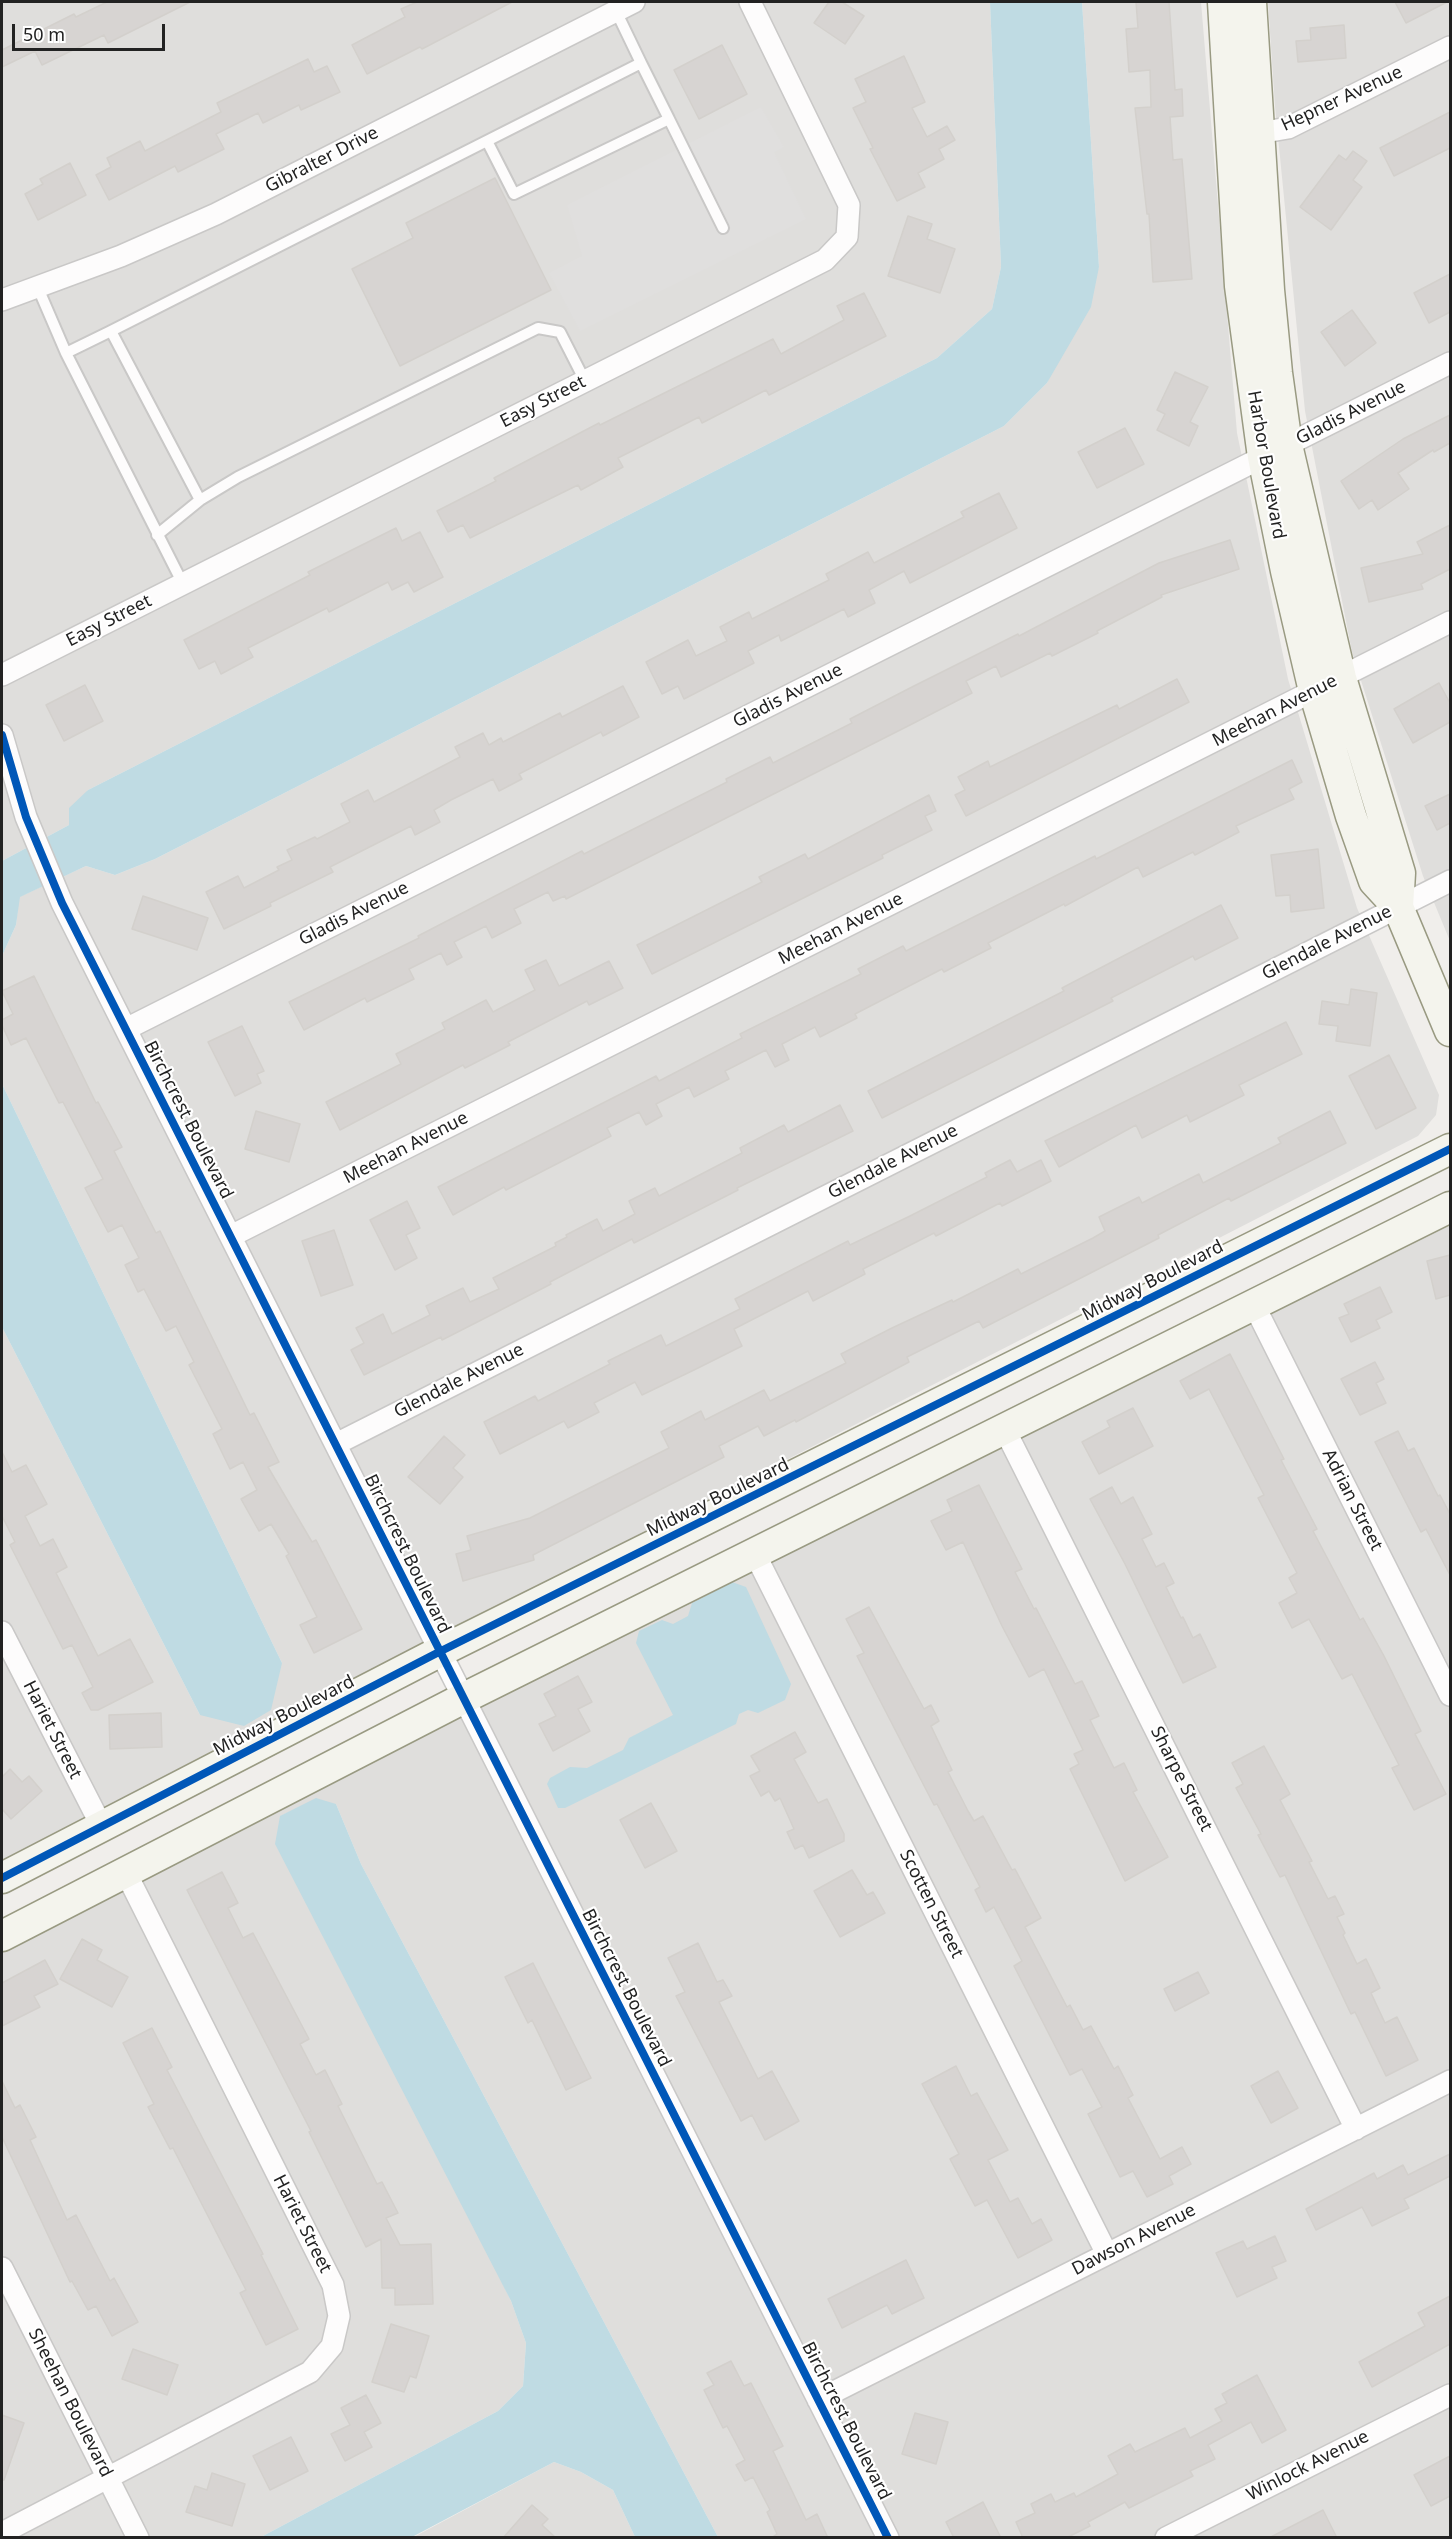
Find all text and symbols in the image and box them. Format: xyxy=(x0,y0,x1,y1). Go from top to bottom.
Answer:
scale bar xyxy=(15,12,168,50)
text: 50 m xyxy=(23,22,65,46)
street label: Hepner Avenue xyxy=(1278,61,1406,137)
street label: Gibralter Drive xyxy=(262,122,382,198)
street label: Easy Street xyxy=(497,371,589,433)
street label: Gladis Avenue xyxy=(1293,376,1409,450)
street label: Harbor Boulevard xyxy=(1242,389,1290,541)
street label: Easy Street xyxy=(63,590,155,652)
street label: Gladis Avenue xyxy=(730,659,846,733)
street label: Meehan Avenue xyxy=(1209,670,1341,752)
street label: Gladis Avenue xyxy=(296,877,412,951)
street label: Meehan Avenue xyxy=(775,888,907,970)
street label: Glendale Avenue xyxy=(1258,901,1396,985)
street label: Birchcrest Boulevard xyxy=(139,1037,237,1203)
street label: Meehan Avenue xyxy=(340,1107,472,1189)
street label: Glendale Avenue xyxy=(824,1120,962,1204)
street label: Midway Boulevard xyxy=(1079,1236,1227,1326)
street label: Glendale Avenue xyxy=(390,1339,528,1423)
street label: Adrian Street xyxy=(1317,1446,1387,1554)
street label: Midway Boulevard xyxy=(643,1454,793,1542)
street label: Birchcrest Boulevard xyxy=(359,1471,455,1637)
street label: Midway Boulevard xyxy=(210,1671,358,1761)
street label: Hariet Street xyxy=(18,1677,86,1783)
street label: Sharpe Street xyxy=(1145,1723,1217,1835)
street label: Scotten Street xyxy=(894,1846,968,1962)
street label: Birchcrest Boulevard xyxy=(577,1905,675,2071)
street label: Hariet Street xyxy=(268,2171,336,2277)
street label: Dawson Avenue xyxy=(1069,2200,1199,2280)
street label: Sheehan Boulevard xyxy=(23,2325,117,2481)
street label: Birchcrest Boulevard xyxy=(797,2338,895,2504)
street label: Winlock Avenue xyxy=(1243,2426,1373,2506)

